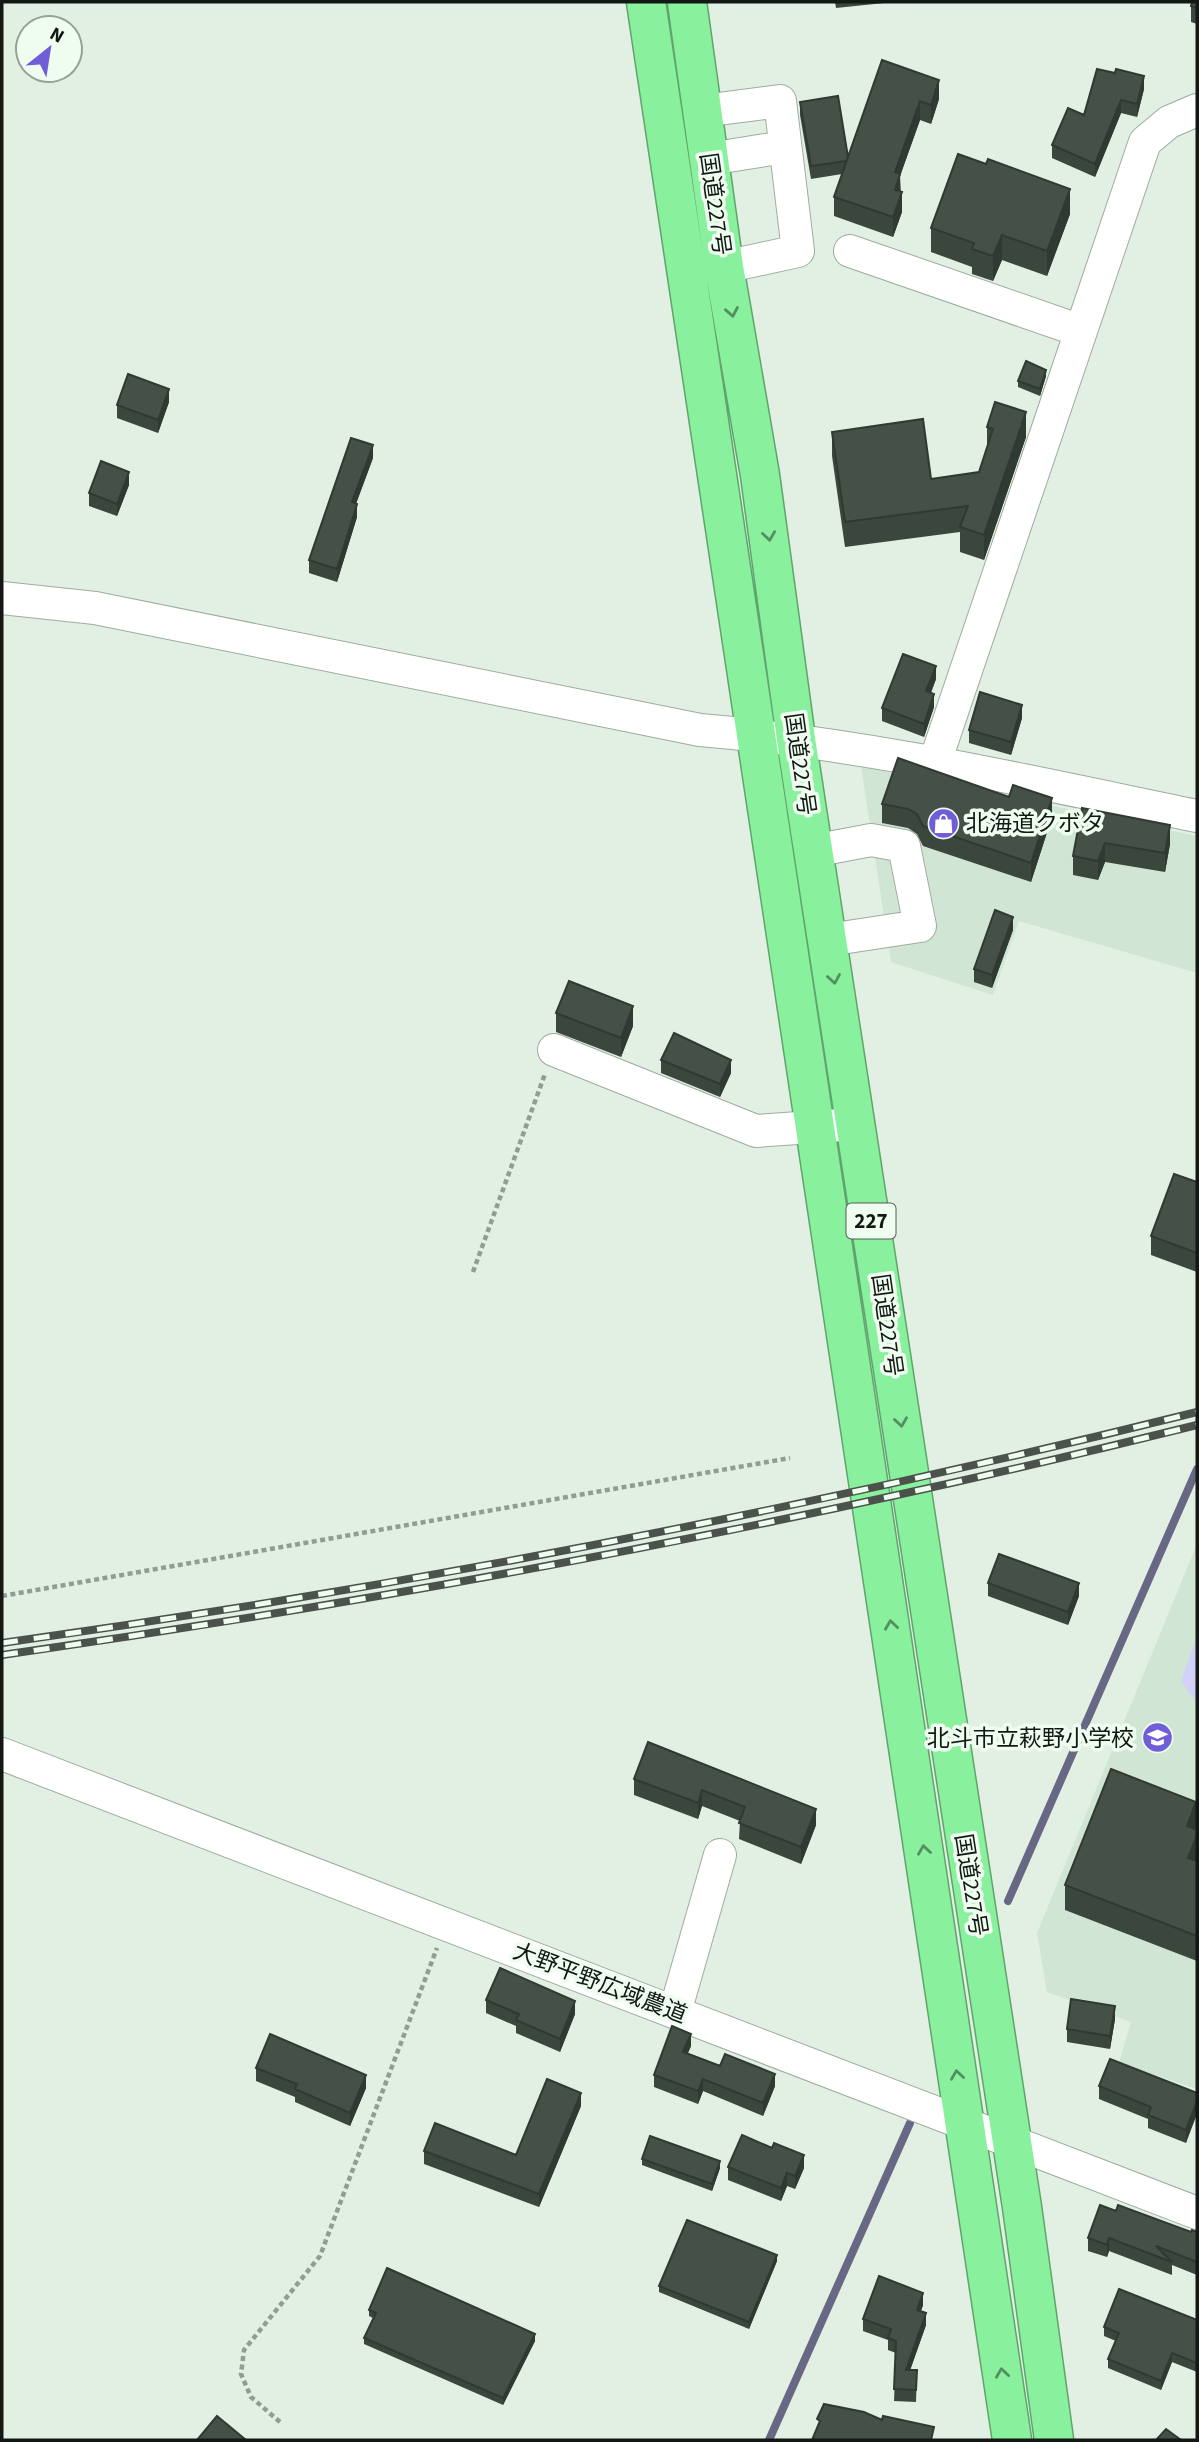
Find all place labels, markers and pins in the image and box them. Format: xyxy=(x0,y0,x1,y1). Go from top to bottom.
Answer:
shop icon: 北海道クボタ xyxy=(926,806,960,840)
place label: 北海道クボタ xyxy=(966,807,1104,840)
school or university icon: 北斗市立萩野小学校 xyxy=(1140,1721,1174,1755)
place label: 北斗市立萩野小学校 xyxy=(927,1722,1134,1755)

